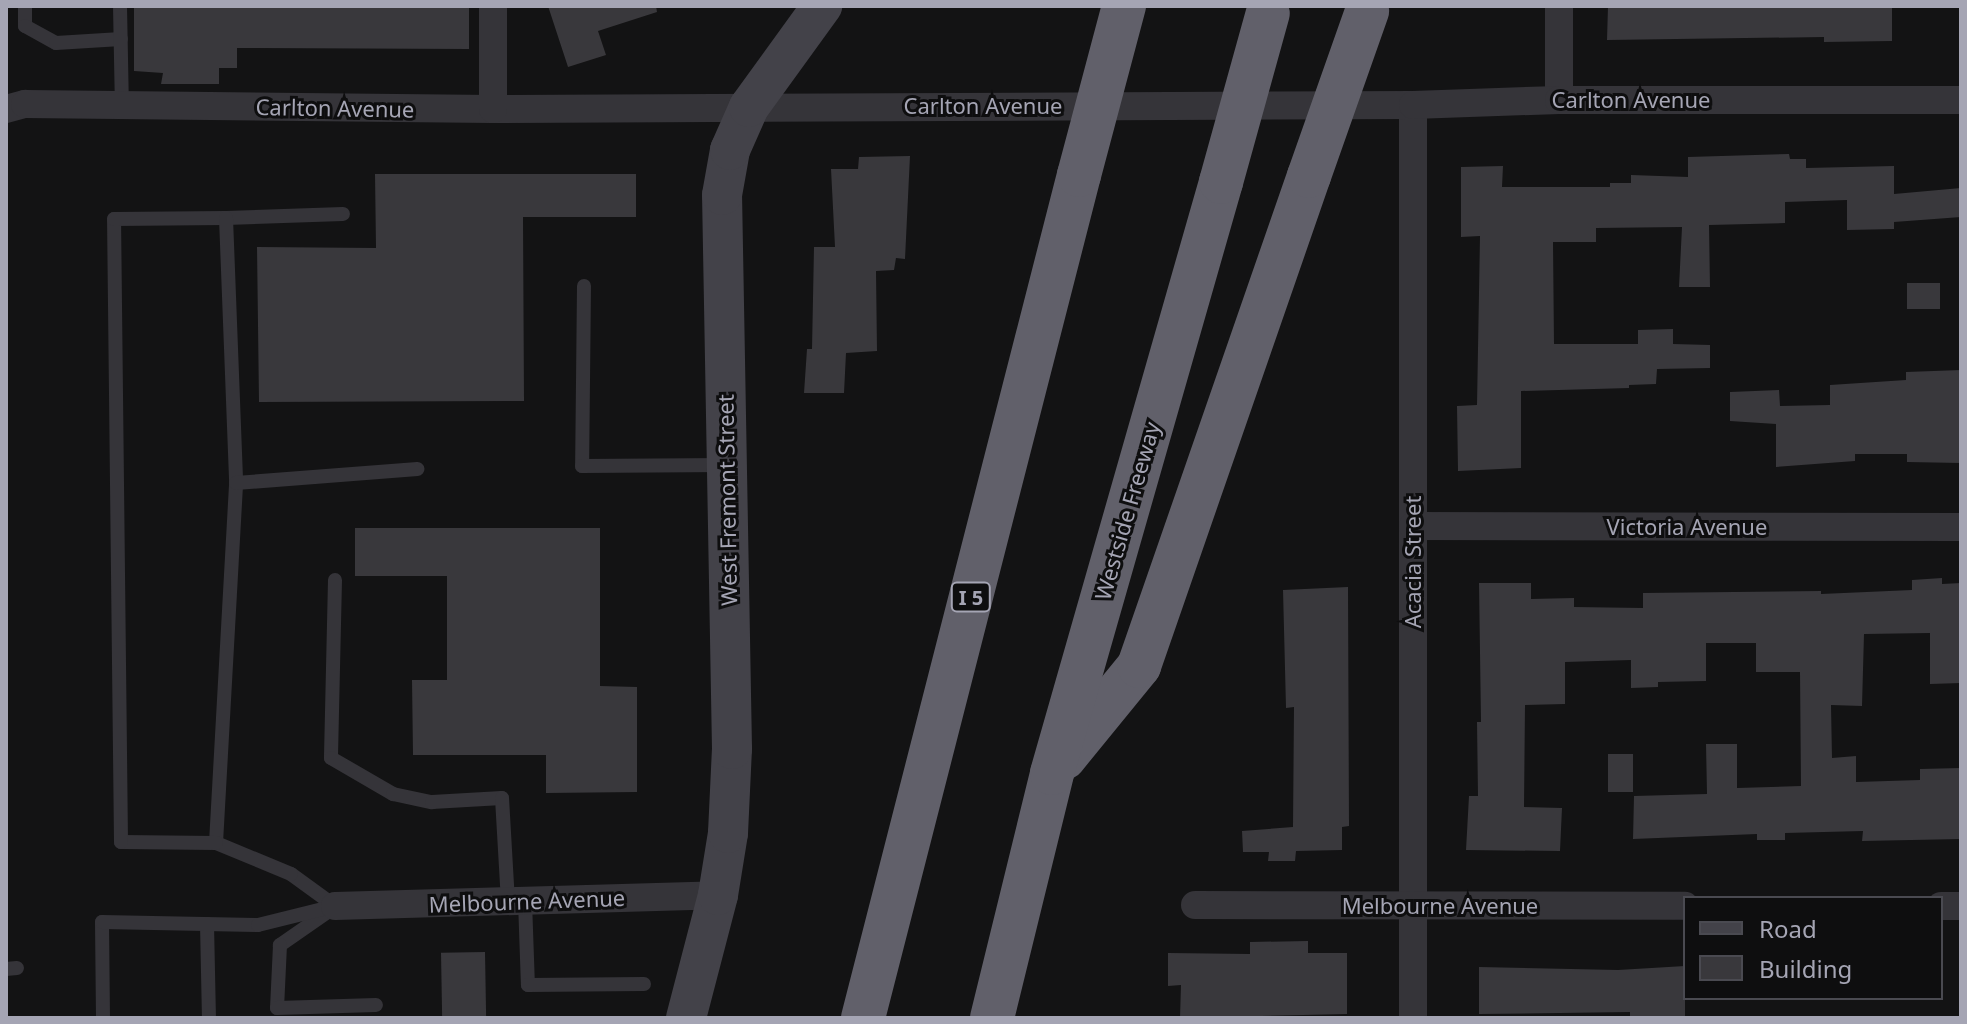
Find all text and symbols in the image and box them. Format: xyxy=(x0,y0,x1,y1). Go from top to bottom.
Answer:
street label: Carlton Avenue xyxy=(1552,87,1710,113)
street label: Carlton Avenue xyxy=(255,93,415,123)
street label: Carlton Avenue xyxy=(904,93,1062,119)
street label: West Fremont Street xyxy=(712,394,742,606)
street label: Westside Freeway xyxy=(1089,419,1165,603)
street label: Acacia Street xyxy=(1400,496,1426,628)
street label: Victoria Avenue xyxy=(1607,514,1767,540)
road number: I 5 xyxy=(949,581,993,613)
street label: Melbourne Avenue xyxy=(428,884,626,918)
street label: Melbourne Avenue xyxy=(1342,893,1538,919)
legend xyxy=(1683,896,1943,1000)
text: Road xyxy=(1759,912,1817,945)
text: Building xyxy=(1759,952,1852,985)

